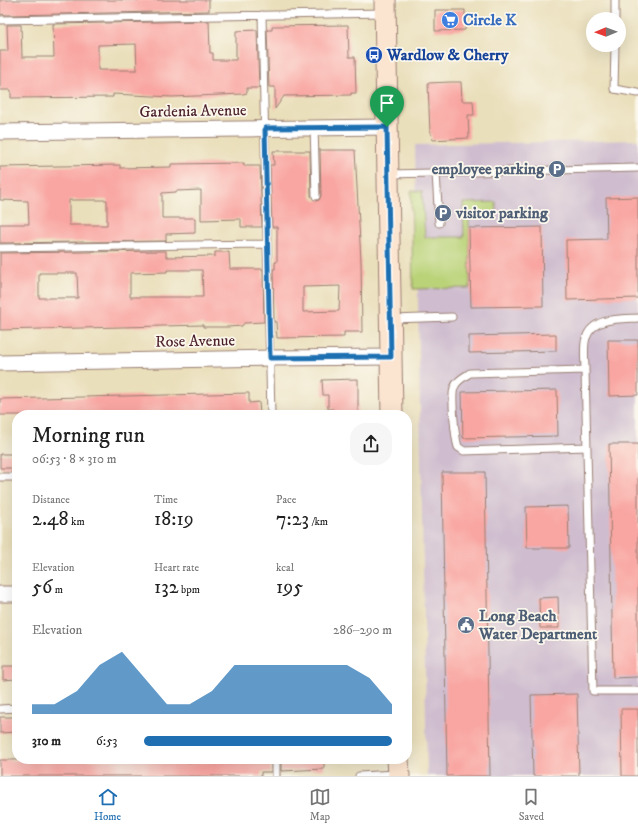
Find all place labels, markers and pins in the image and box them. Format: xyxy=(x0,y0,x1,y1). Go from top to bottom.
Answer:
supermarket icon: Circle K xyxy=(440,10,460,30)
place label: Circle K xyxy=(463,10,517,30)
bus stop icon: Wardlow & Cherry xyxy=(364,45,384,65)
place label: Wardlow & Cherry xyxy=(386,45,509,65)
pin xyxy=(370,86,404,127)
place label: employee parking xyxy=(432,159,545,179)
parking icon: employee parking xyxy=(547,159,567,179)
parking icon: visitor parking xyxy=(433,203,453,223)
place label: visitor parking xyxy=(455,203,549,223)
place label: Long Beach Water Department xyxy=(478,606,598,644)
public building icon: Long Beach Water Department xyxy=(456,615,476,635)

